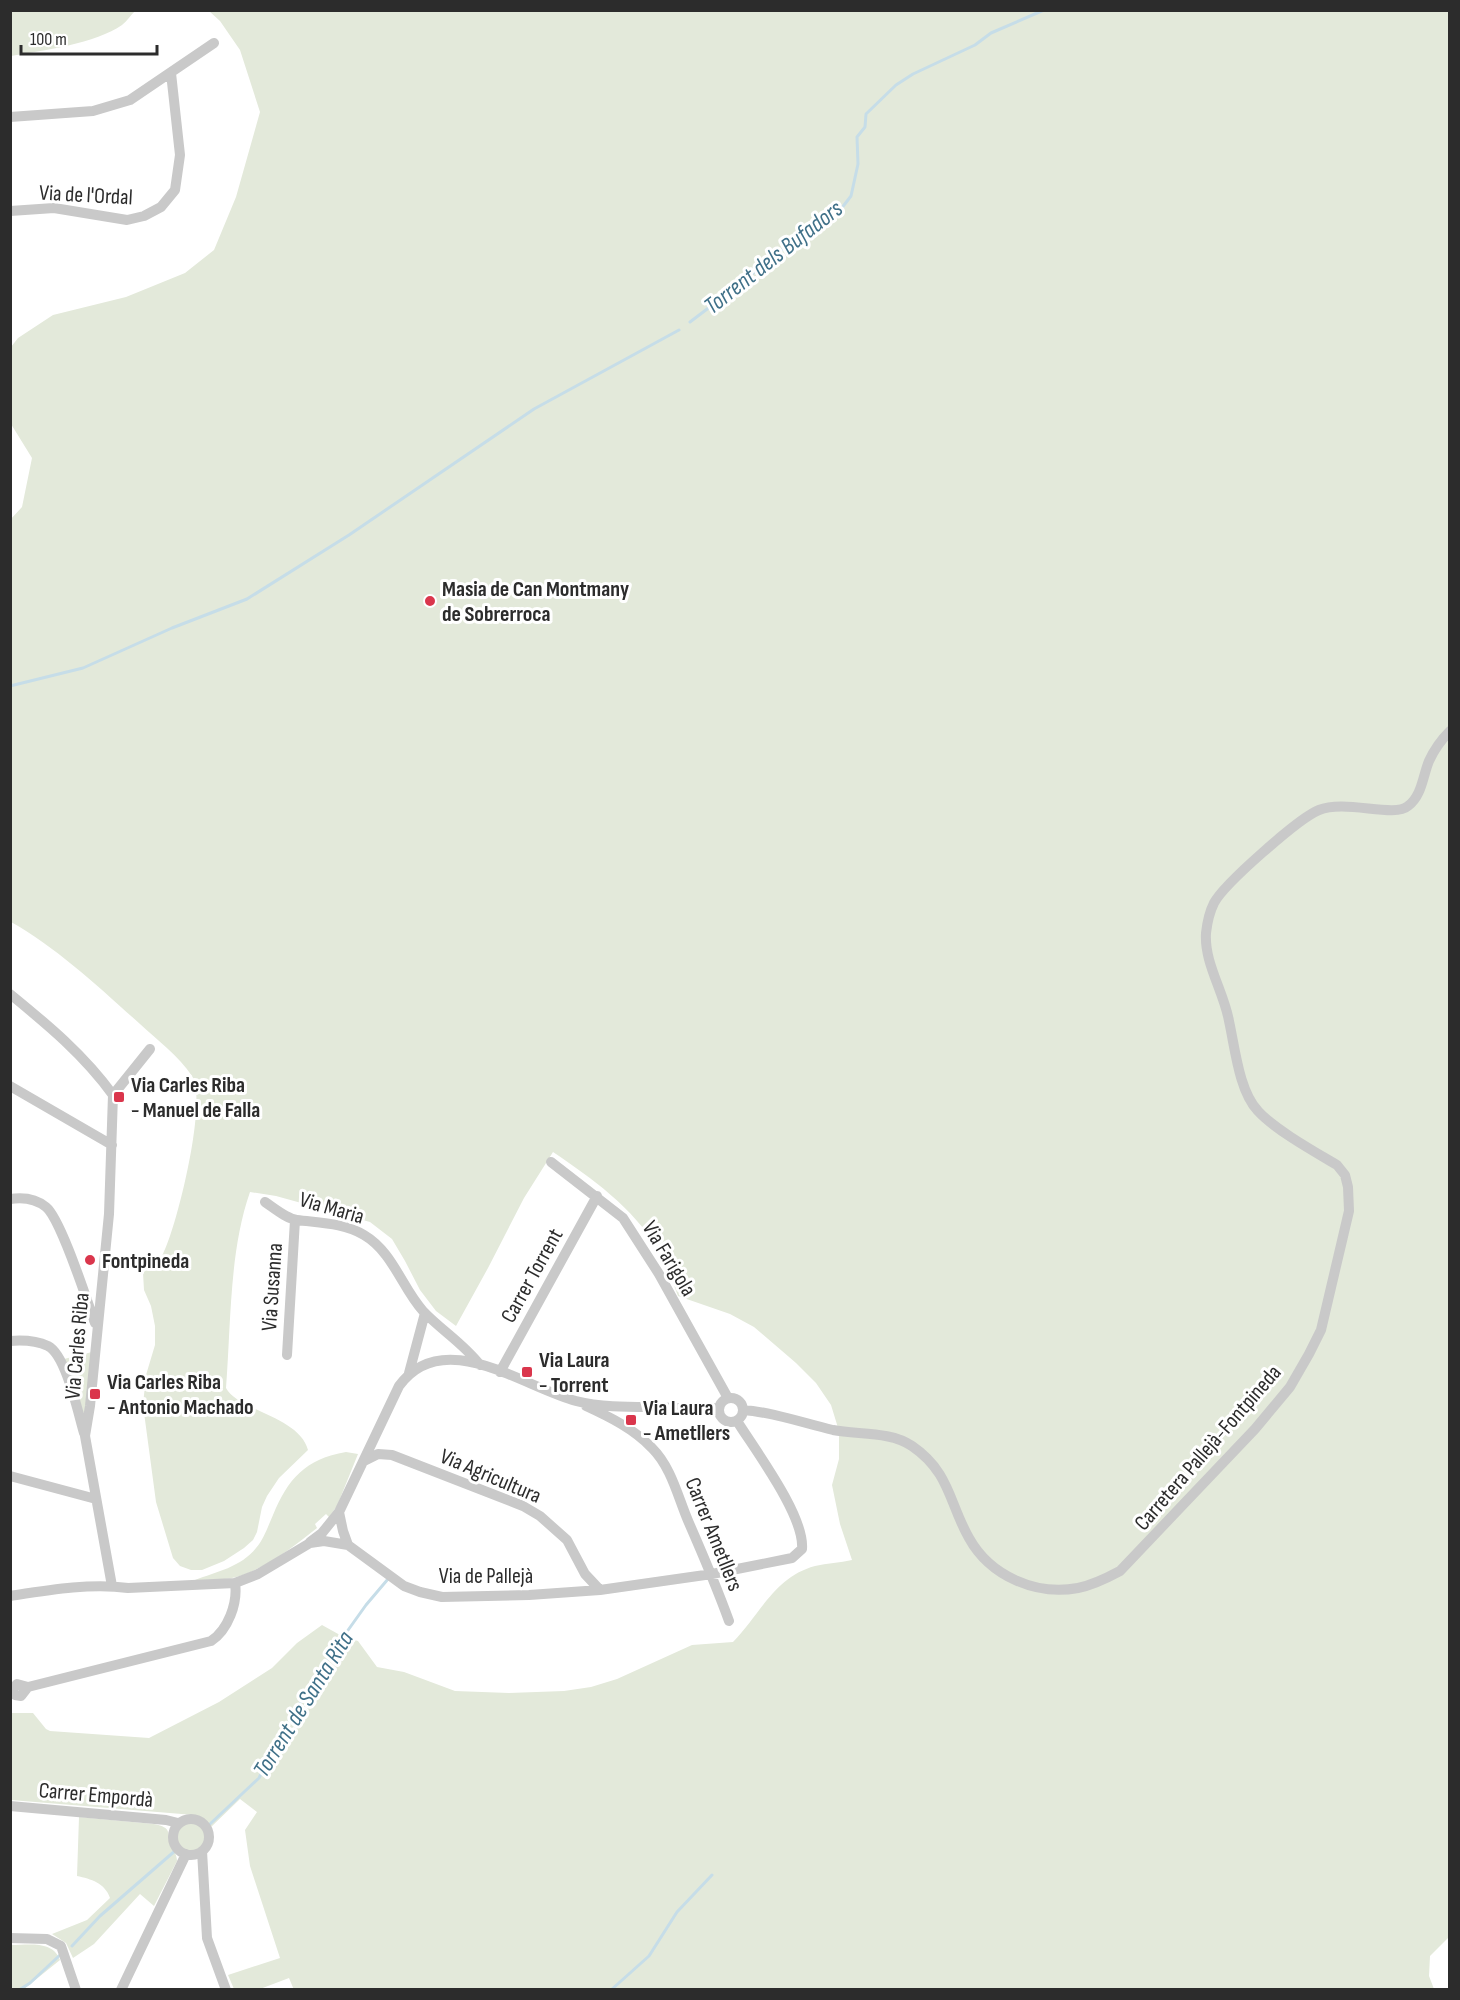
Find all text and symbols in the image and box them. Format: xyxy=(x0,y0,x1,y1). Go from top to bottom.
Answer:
scale bar xyxy=(21,18,158,56)
text: 100 m xyxy=(30,29,67,50)
street label: Via de l'Ordal xyxy=(38,180,133,211)
water label: Torrent dels Bufadors xyxy=(698,194,849,321)
place label: Masia de Can Montmany de Sobrerroca xyxy=(442,576,629,628)
marker: Masia de Can Montmany de Sobrerroca xyxy=(423,594,437,608)
place label: Via Carles Riba - Manuel de Falla xyxy=(131,1072,260,1124)
marker: Via Carles Riba - Manuel de Falla xyxy=(112,1090,126,1104)
street label: Via Maria xyxy=(296,1186,367,1231)
street label: Via Farigola xyxy=(636,1216,702,1301)
street label: Carrer Torrent xyxy=(495,1224,569,1328)
street label: Via Susanna xyxy=(256,1242,289,1332)
place label: Fontpineda xyxy=(102,1248,189,1275)
marker: Fontpineda xyxy=(83,1253,97,1267)
street label: Via Carles Riba xyxy=(59,1292,96,1401)
place label: Via Laura - Torrent xyxy=(539,1347,610,1399)
street label: Carretera Pallejà-Fontpineda xyxy=(1129,1360,1287,1536)
marker: Via Laura - Torrent xyxy=(520,1365,534,1379)
place label: Via Carles Riba - Antonio Machado xyxy=(107,1369,254,1421)
marker: Via Carles Riba - Antonio Machado xyxy=(88,1387,102,1401)
place label: Via Laura - Ametllers xyxy=(643,1395,730,1447)
marker: Via Laura - Ametllers xyxy=(624,1413,638,1427)
street label: Via Agricultura xyxy=(436,1443,545,1510)
street label: Carrer Ametllers xyxy=(679,1474,749,1595)
street label: Via de Pallejà xyxy=(439,1563,533,1590)
water label: Torrent de Santa Rita xyxy=(247,1626,360,1783)
street label: Carrer Empordà xyxy=(38,1777,154,1814)

